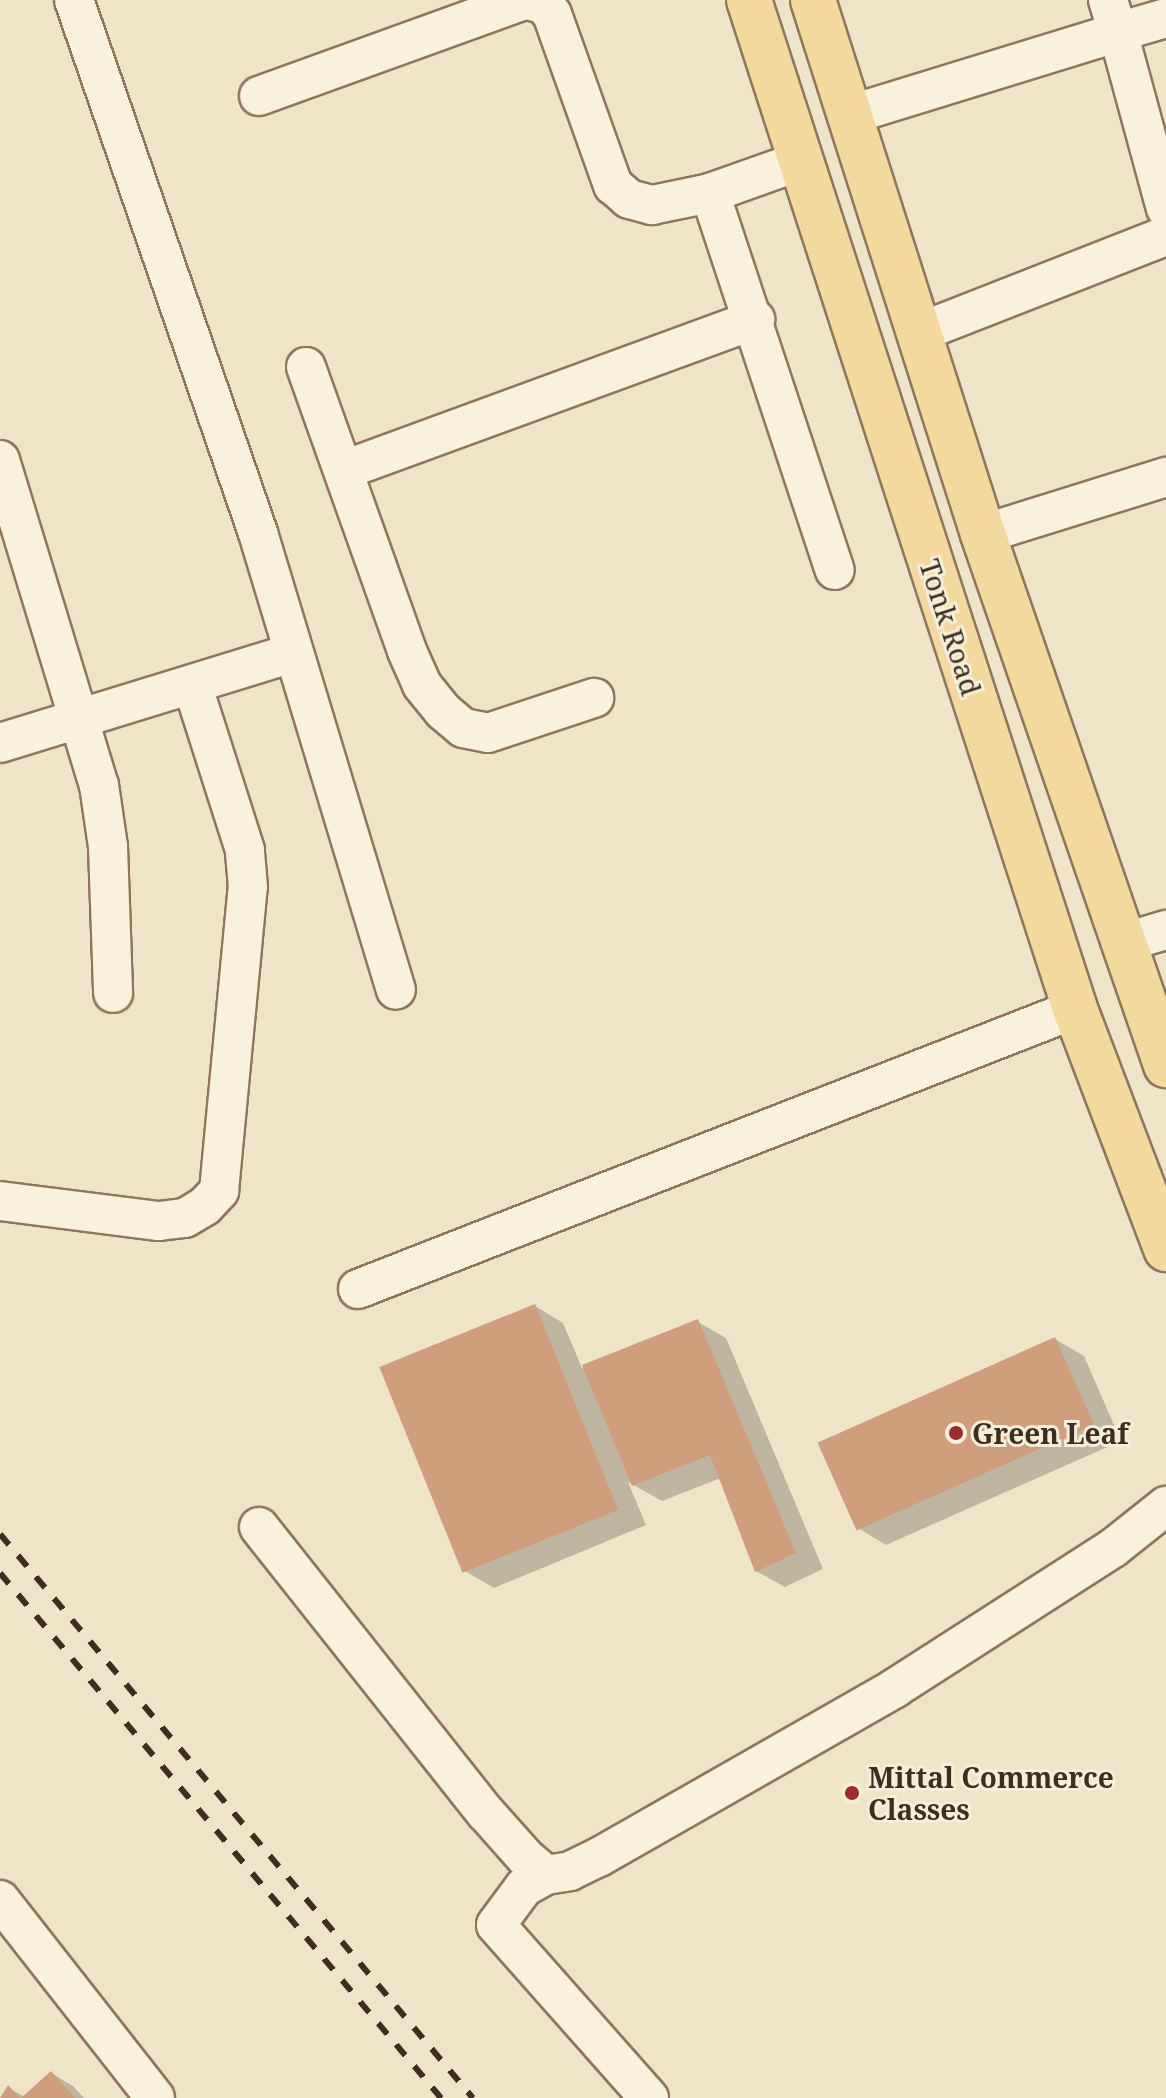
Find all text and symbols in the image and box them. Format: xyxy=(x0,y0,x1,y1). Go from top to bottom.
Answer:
street label: Tonk Road xyxy=(913,555,989,699)
place label: Green Leaf xyxy=(972,1416,1129,1450)
marker: Green Leaf xyxy=(947,1424,965,1442)
place label: Mittal Commerce Classes xyxy=(868,1760,1114,1826)
marker: Mittal Commerce Classes xyxy=(843,1784,861,1802)

